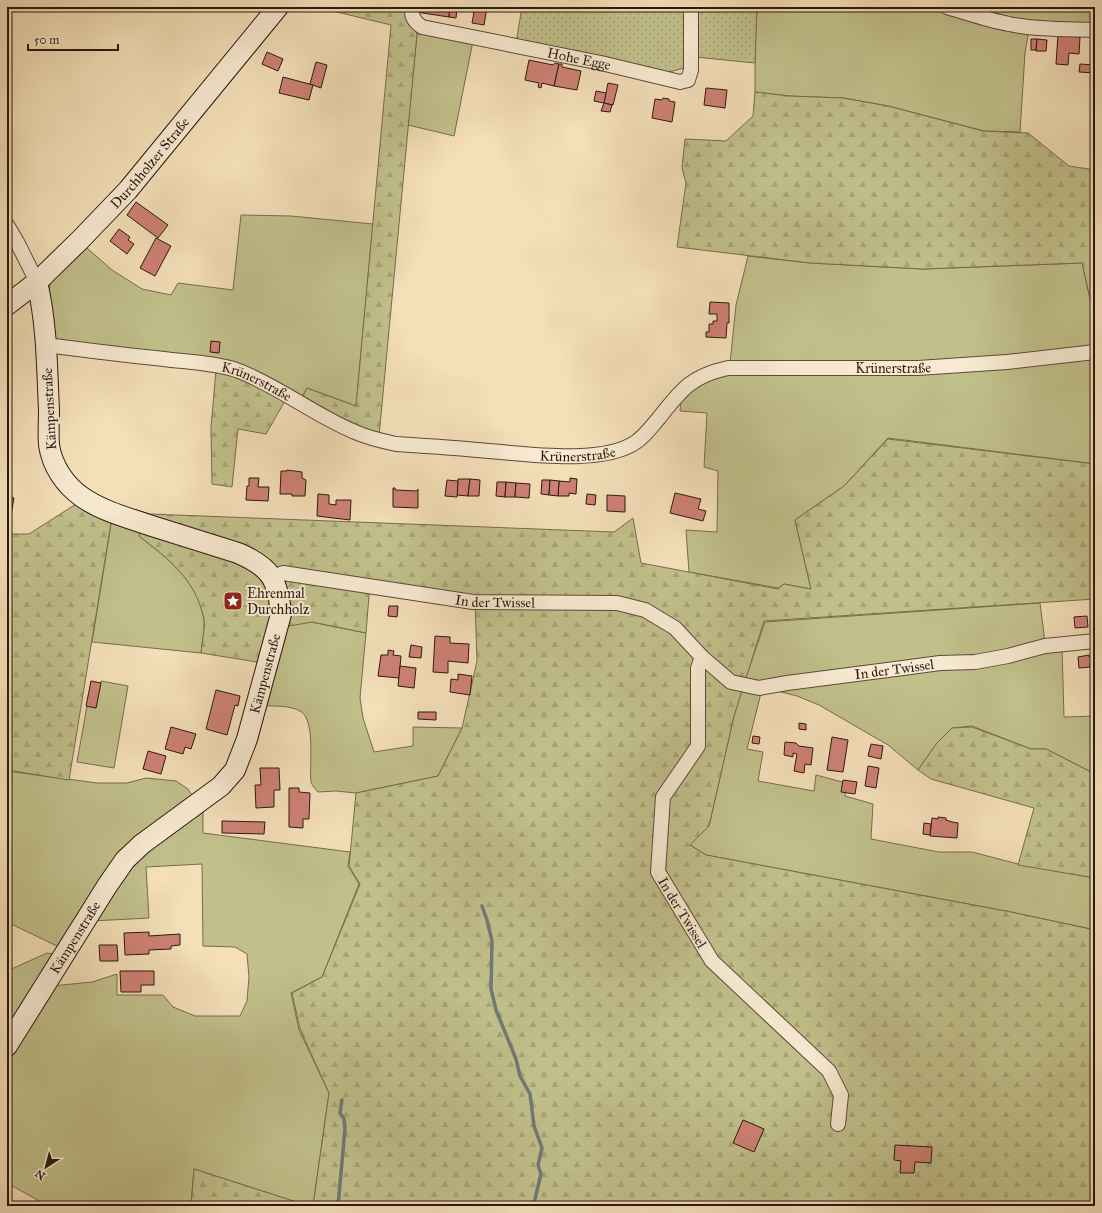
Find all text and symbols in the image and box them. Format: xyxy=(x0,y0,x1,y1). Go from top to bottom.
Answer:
scale bar xyxy=(28,26,118,52)
text: 50 m xyxy=(34,33,59,47)
street label: Hohe Egge xyxy=(546,44,613,74)
street label: Durchholzer Straße xyxy=(107,114,193,212)
street label: Krünerstraße xyxy=(220,358,295,405)
street label: Krünerstraße xyxy=(855,359,932,377)
street label: Kämpenstraße xyxy=(39,367,60,451)
street label: Krünerstraße xyxy=(539,443,618,465)
place label: Ehrenmal Durchholz xyxy=(247,585,310,618)
place icon: Ehrenmal Durchholz xyxy=(222,590,244,612)
street label: In der Twissel xyxy=(454,591,535,611)
street label: Kämpenstraße xyxy=(246,632,284,716)
street label: In der Twissel xyxy=(854,656,935,683)
street label: In der Twissel xyxy=(654,874,710,951)
street label: Kämpenstraße xyxy=(46,898,104,977)
north arrow xyxy=(26,1147,66,1187)
text: N xyxy=(32,1166,48,1183)

